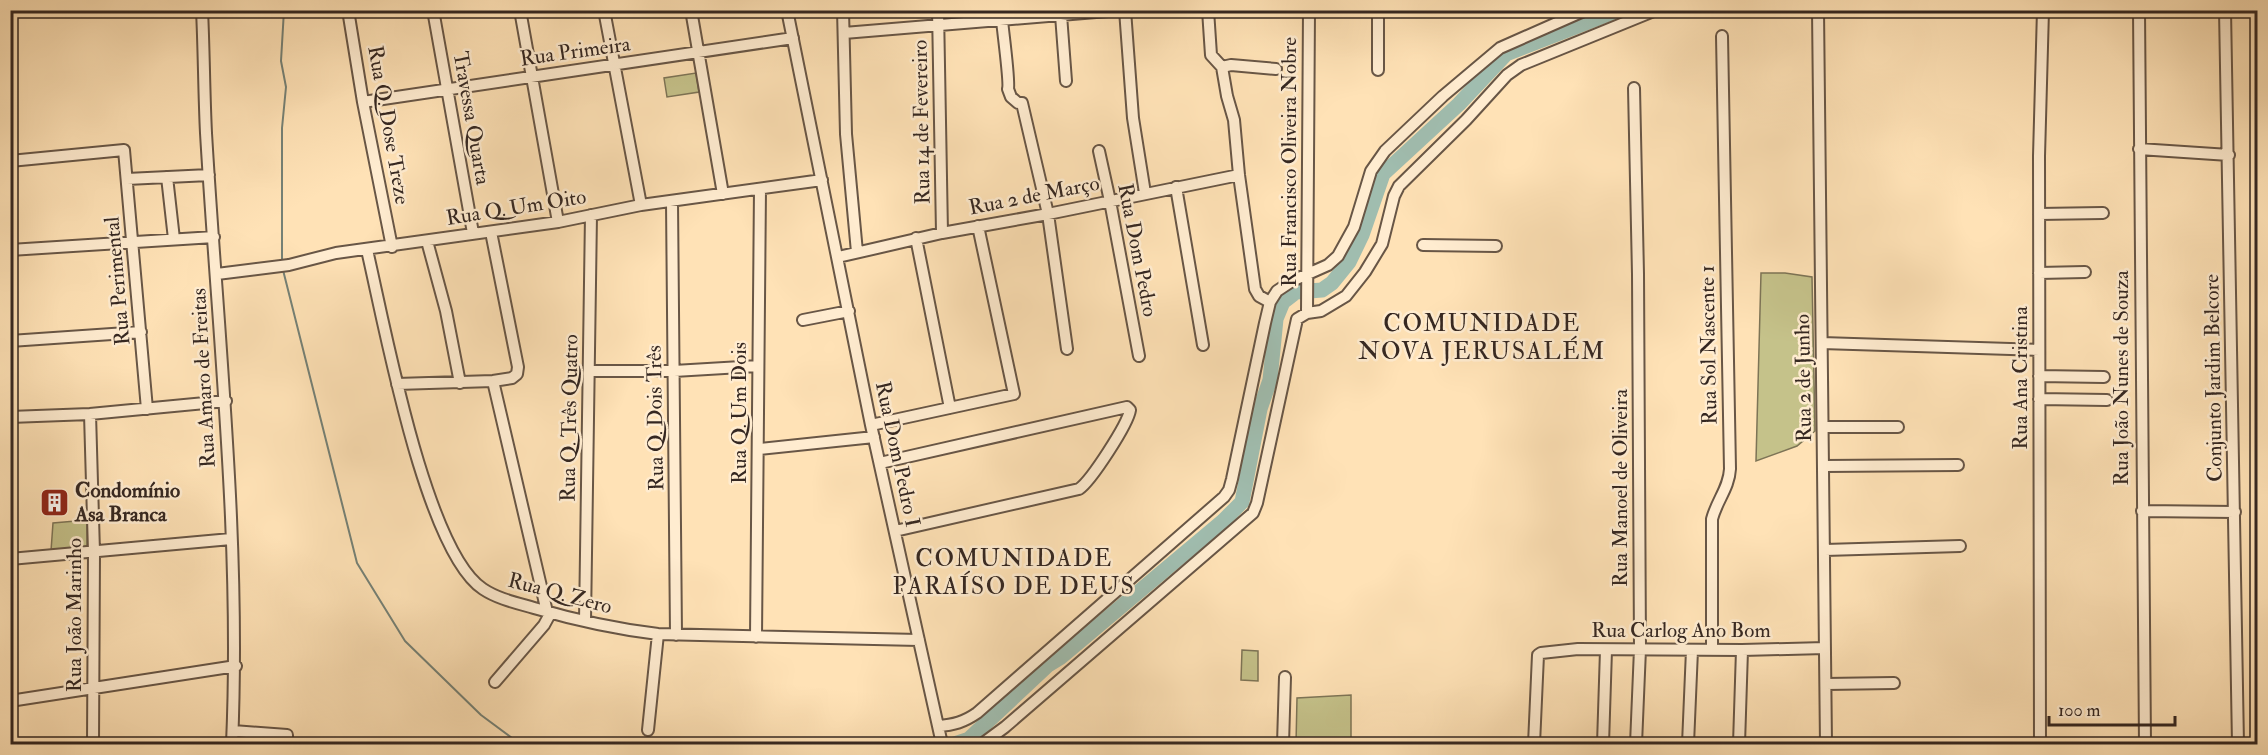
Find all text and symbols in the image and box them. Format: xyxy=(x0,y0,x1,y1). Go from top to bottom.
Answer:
street label: Rua Primeira xyxy=(518,30,632,73)
street label: Rua Francisco Oliveira Nobre xyxy=(1276,37,1303,287)
street label: Rua 14 de Fevereiro xyxy=(907,39,936,205)
street label: Rua Q. Dose Treze xyxy=(361,44,416,207)
street label: Travessa Quarta xyxy=(446,49,497,187)
street label: Rua 2 de Março xyxy=(967,170,1102,221)
street label: Rua Dom Pedro xyxy=(1111,181,1164,319)
street label: Rua Q. Um Oito xyxy=(444,183,588,232)
street label: Rua Perimental xyxy=(98,215,137,346)
street label: Rua Sol Nascente 1 xyxy=(1694,265,1723,425)
street label: Rua João Nunes de Souza xyxy=(2108,270,2135,486)
street label: Conjunto Jardim Belcore xyxy=(2198,274,2229,482)
street label: Rua Amaro de Freitas xyxy=(185,287,222,469)
street label: Rua Ana Cristina xyxy=(2007,306,2034,450)
district label: COMUNIDADE NOVA JERUSALÉM xyxy=(1358,308,1606,367)
street label: Rua 2 de Junho xyxy=(1789,314,1818,442)
street label: Rua Q. Três Quatro xyxy=(555,334,584,502)
street label: Rua Q. Um Dois xyxy=(726,342,753,484)
street label: Rua Q. Dois Três xyxy=(641,345,670,491)
street label: Rua Dom Pedro I xyxy=(869,379,926,529)
street label: Rua Manoel de Oliveira xyxy=(1607,389,1634,587)
place label: Condomínio Asa Branca xyxy=(74,477,180,528)
building icon: Condomínio Asa Branca xyxy=(38,486,70,518)
street label: Rua João Marinho xyxy=(61,538,88,692)
district label: COMUNIDADE PARAÍSO DE DEUS xyxy=(893,543,1135,602)
street label: Rua Q. Zero xyxy=(505,567,615,620)
street label: Rua Carlog Ano Bom xyxy=(1591,617,1771,644)
scale bar xyxy=(2049,689,2175,727)
text: 100 m xyxy=(2058,699,2101,722)

